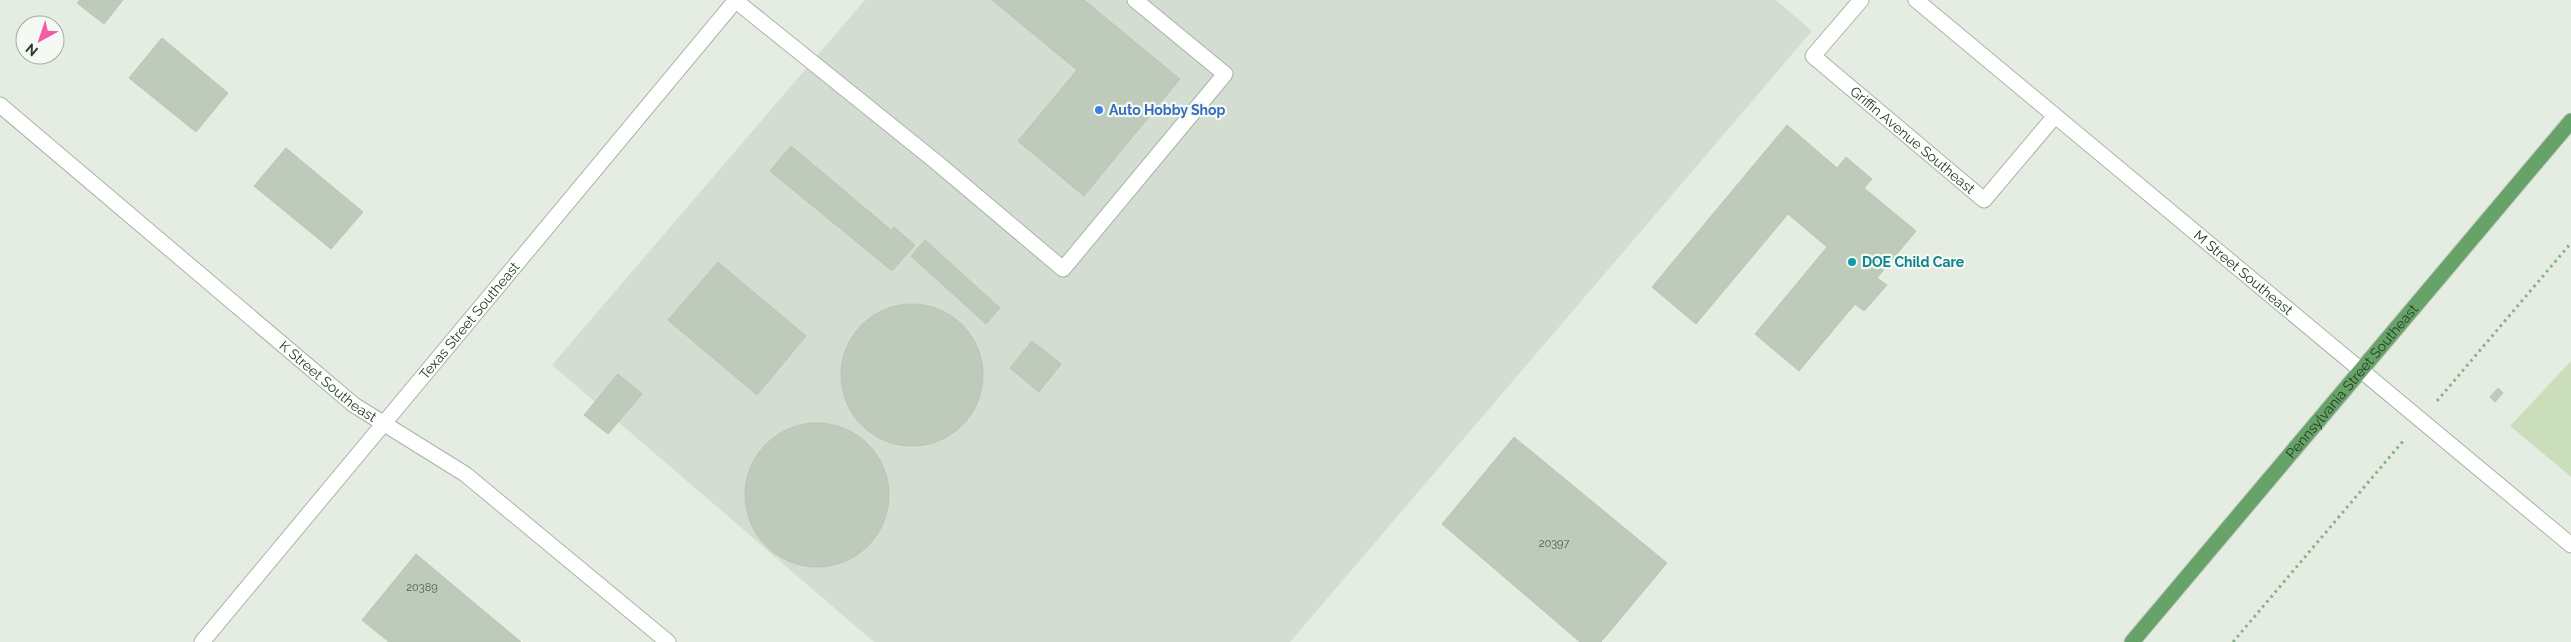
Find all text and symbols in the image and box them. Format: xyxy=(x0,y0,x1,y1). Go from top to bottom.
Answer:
north arrow xyxy=(15,15,65,65)
text: N xyxy=(22,40,41,60)
street label: Griffin Avenue Southeast xyxy=(1847,83,1978,197)
place label: Auto Hobby Shop xyxy=(1109,102,1226,118)
marker: Auto Hobby Shop xyxy=(1093,104,1105,116)
street label: M Street Southeast xyxy=(2191,227,2296,318)
place label: DOE Child Care xyxy=(1862,254,1965,270)
marker: DOE Child Care xyxy=(1846,256,1858,268)
street label: Texas Street Southeast xyxy=(416,259,523,383)
street label: Pennsylvania Street Southeast xyxy=(2282,301,2421,461)
street label: K Street Southeast xyxy=(276,337,380,425)
house number: 20397 xyxy=(1539,537,1569,550)
house number: 20389 xyxy=(406,581,438,594)

